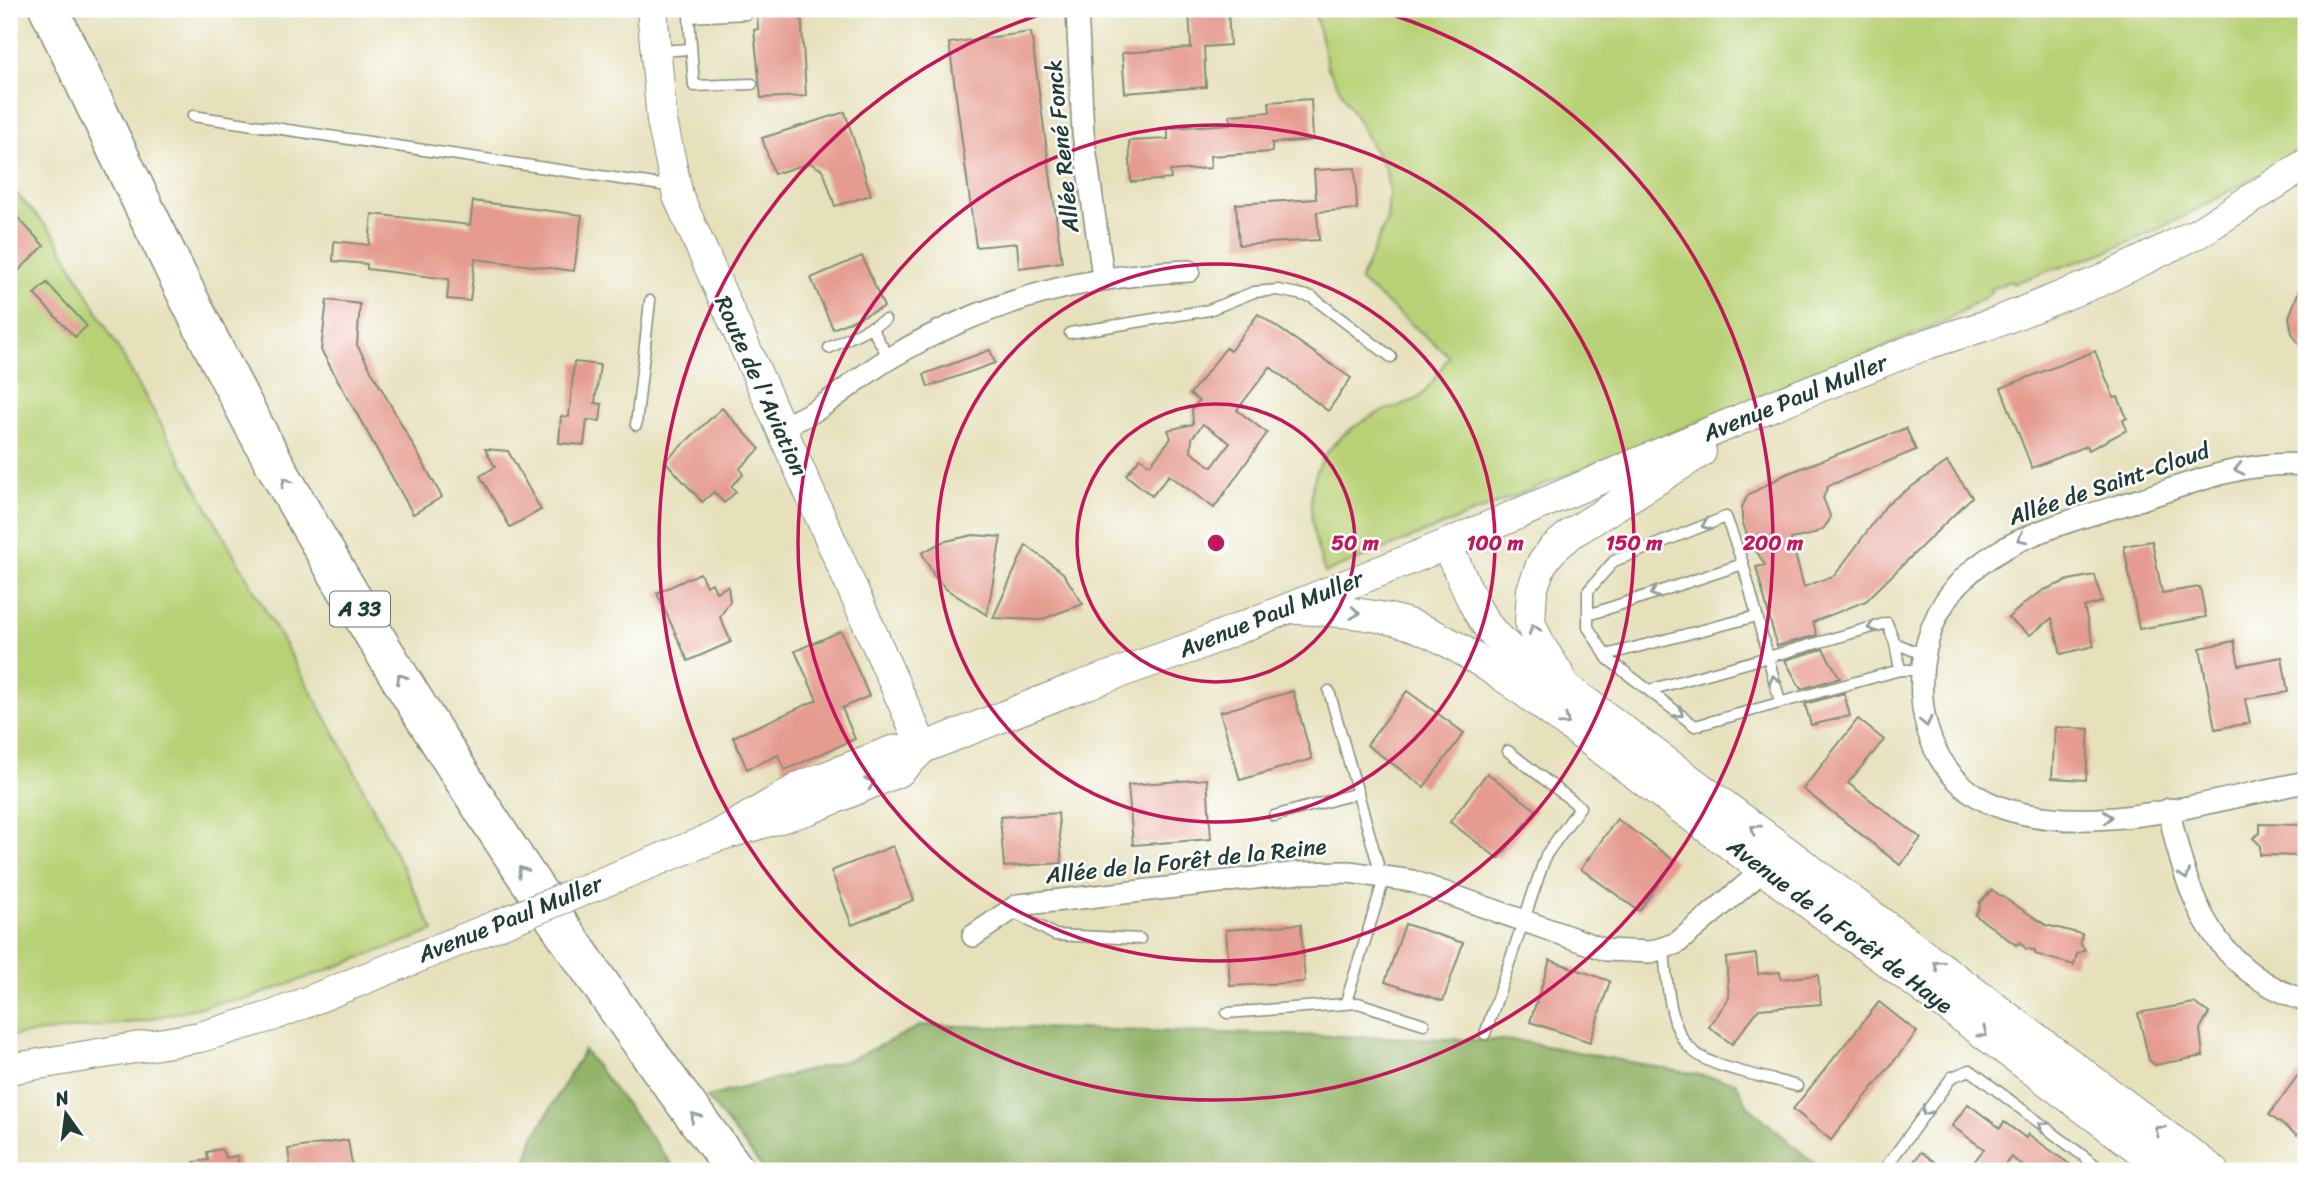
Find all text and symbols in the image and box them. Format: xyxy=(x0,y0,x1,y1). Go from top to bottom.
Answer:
street label: Allée René Fonck xyxy=(1033,57,1092,236)
street label: Route de l'Aviation xyxy=(703,289,819,484)
street label: Avenue Paul Muller xyxy=(1695,342,1895,454)
street label: Allée de Saint-Cloud xyxy=(2002,430,2217,538)
one-way arrow xyxy=(2233,461,2245,475)
one-way arrow xyxy=(280,477,294,489)
one-way arrow xyxy=(1700,516,1712,530)
text: 50 m xyxy=(1331,524,1380,562)
text: 100 m xyxy=(1466,524,1524,562)
text: 150 m xyxy=(1606,524,1663,562)
text: 200 m xyxy=(1742,524,1804,562)
one-way arrow xyxy=(2017,530,2029,544)
centre of rings xyxy=(1204,531,1228,555)
street label: Avenue Paul Muller xyxy=(1171,558,1371,670)
one-way arrow xyxy=(1649,585,1661,599)
road number: A 33 xyxy=(330,592,390,626)
one-way arrow xyxy=(1349,606,1360,621)
one-way arrow xyxy=(1867,619,1879,633)
one-way arrow xyxy=(1528,623,1542,635)
one-way arrow xyxy=(396,672,409,685)
one-way arrow xyxy=(1768,674,1782,686)
one-way arrow xyxy=(1671,705,1683,718)
one-way arrow xyxy=(1557,713,1570,726)
one-way arrow xyxy=(1918,716,1932,728)
one-way arrow xyxy=(863,778,875,792)
one-way arrow xyxy=(2103,810,2114,825)
one-way arrow xyxy=(1751,825,1763,837)
street label: Allée de la Forêt de la Reine xyxy=(1043,826,1329,896)
street label: Avenue de la Forêt de Haye xyxy=(1717,826,1962,1025)
street label: Avenue Paul Muller xyxy=(410,863,610,975)
one-way arrow xyxy=(517,865,530,878)
one-way arrow xyxy=(2177,869,2191,881)
one-way arrow xyxy=(1933,961,1946,973)
one-way arrow xyxy=(1975,1025,1988,1037)
north arrow xyxy=(32,1078,102,1148)
text: N xyxy=(51,1080,73,1116)
one-way arrow xyxy=(1922,1103,1935,1116)
one-way arrow xyxy=(690,1112,703,1125)
one-way arrow xyxy=(2038,1122,2051,1135)
one-way arrow xyxy=(2155,1126,2167,1139)

